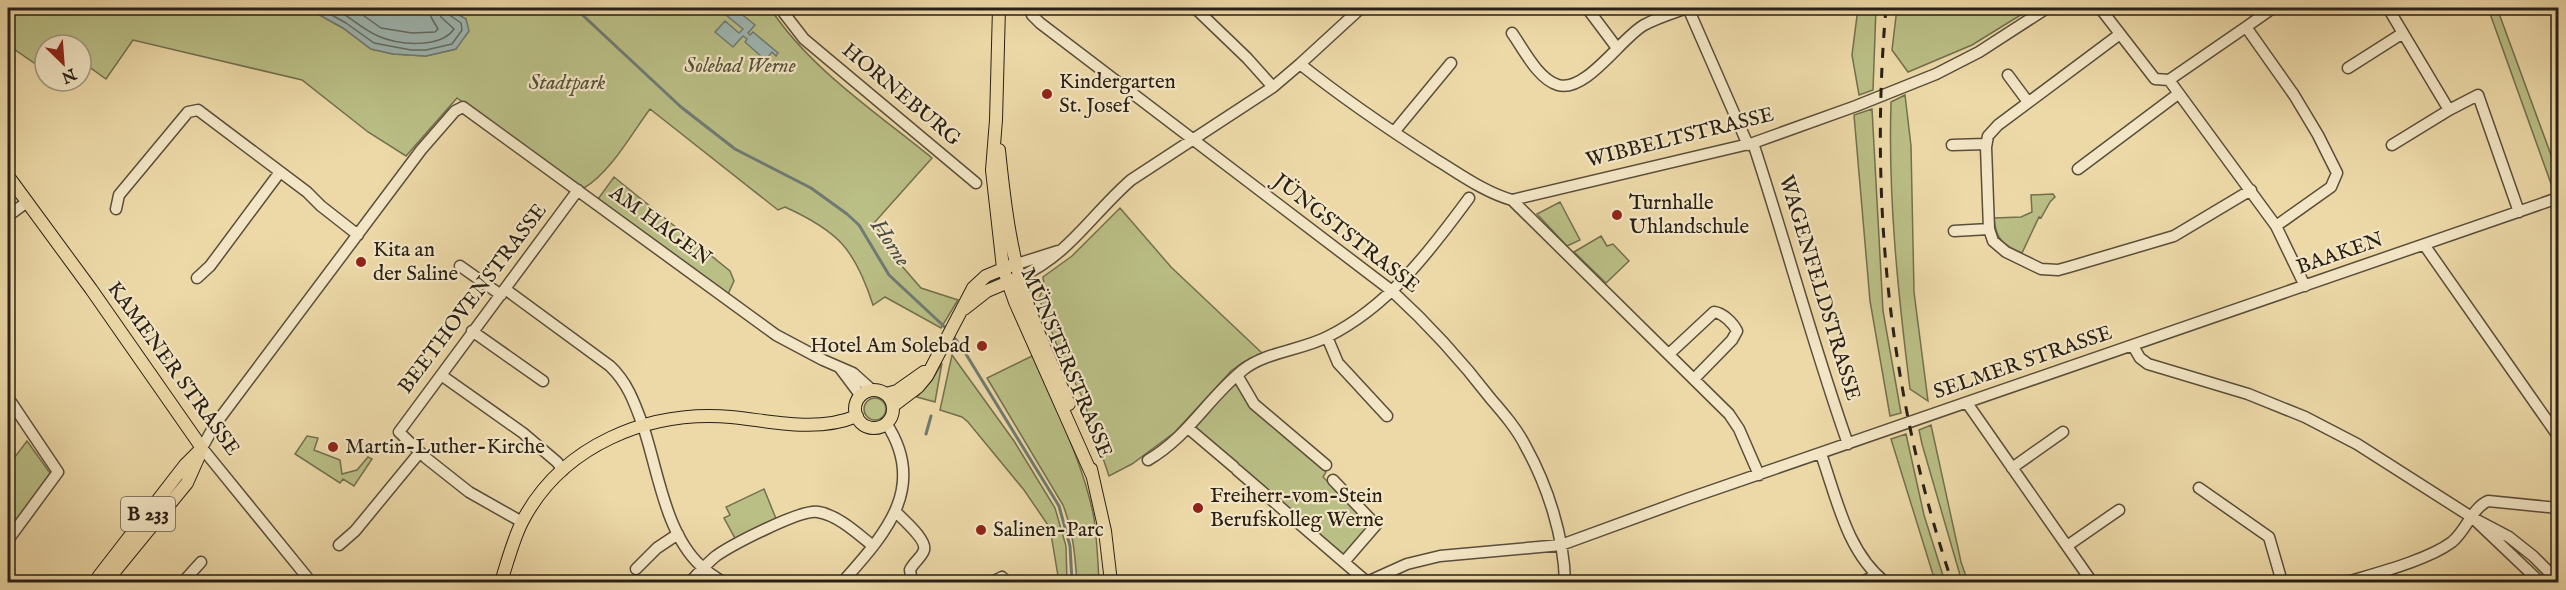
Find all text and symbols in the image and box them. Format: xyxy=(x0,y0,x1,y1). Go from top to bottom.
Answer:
north arrow xyxy=(33,33,93,93)
street label: HORNEBURG xyxy=(836,37,966,153)
park label: Solebad Werne xyxy=(684,53,796,80)
text: N xyxy=(58,62,80,87)
place label: Kindergarten St. Josef xyxy=(1059,69,1176,120)
park label: Stadtpark xyxy=(529,70,606,97)
marker: Kindergarten St. Josef xyxy=(1040,87,1054,101)
street label: WIBBELTSTRASSE xyxy=(1583,102,1777,174)
street label: JÜNGSTSTRASSE xyxy=(1266,167,1425,300)
street label: WAGENFELDSTRASSE xyxy=(1772,172,1866,404)
street label: AM HAGEN xyxy=(603,179,716,272)
place label: Turnhalle Uhlandschule xyxy=(1629,190,1749,241)
street label: BEETHOVENSTRASSE xyxy=(392,198,554,400)
marker: Turnhalle Uhlandschule xyxy=(1610,208,1624,222)
water label: Horne xyxy=(863,213,916,273)
street label: BAAKEN xyxy=(2293,227,2387,281)
place label: Kita an der Saline xyxy=(373,237,459,288)
marker: Kita an der Saline xyxy=(354,255,368,269)
street label: MÜNSTERSTRASSE xyxy=(1014,264,1118,462)
street label: KAMENER STRASSE xyxy=(101,276,245,462)
street label: SELMER STRASSE xyxy=(1930,320,2116,406)
place label: Hotel Am Solebad xyxy=(810,333,971,360)
marker: Hotel Am Solebad xyxy=(975,339,989,353)
place label: Martin-Luther-Kirche xyxy=(345,434,545,461)
marker: Martin-Luther-Kirche xyxy=(326,440,340,454)
place label: Freiherr-vom-Stein Berufskolleg Werne xyxy=(1210,483,1384,534)
road number: B 233 xyxy=(121,497,175,531)
marker: Freiherr-vom-Stein Berufskolleg Werne xyxy=(1191,501,1205,515)
place label: Salinen-Parc xyxy=(993,517,1104,544)
marker: Salinen-Parc xyxy=(974,523,988,537)

